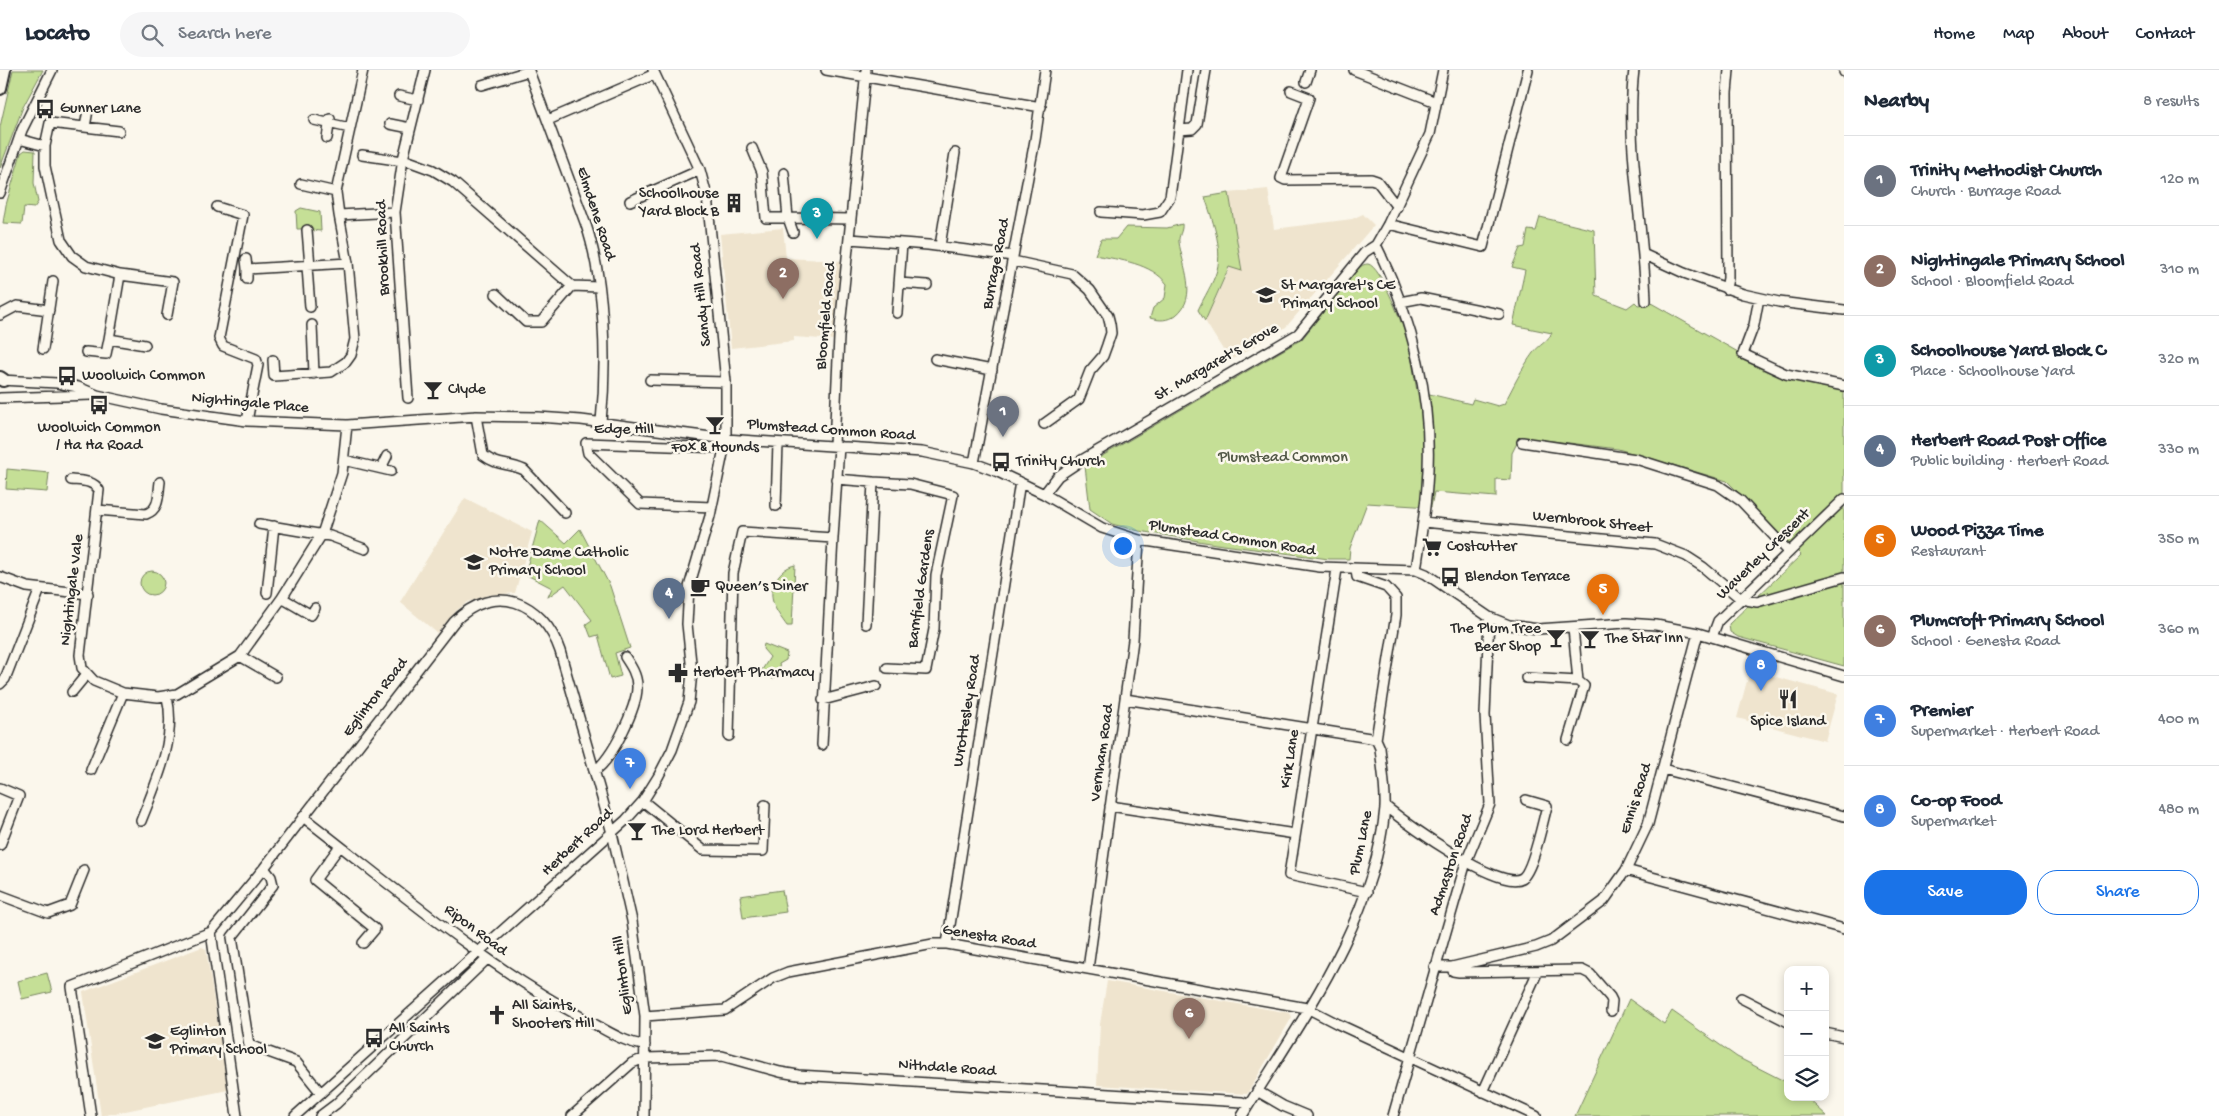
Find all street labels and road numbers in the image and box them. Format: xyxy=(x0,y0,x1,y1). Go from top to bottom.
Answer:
street label: Elmdene Road xyxy=(571,165,620,265)
street label: Brookhill Road xyxy=(373,198,395,297)
street label: Burrage Road xyxy=(979,215,1015,312)
street label: Sandy Hill Road xyxy=(687,241,717,347)
street label: Bloomfield Road xyxy=(813,260,841,372)
street label: St. Margaret's Grove xyxy=(1152,319,1283,406)
street label: Nightingale Place xyxy=(191,389,310,419)
street label: Plumstead Common Road xyxy=(745,416,917,446)
street label: Edge Hill xyxy=(594,421,654,440)
street label: Waverley Crescent xyxy=(1713,504,1816,605)
street label: Wernbrook Street xyxy=(1532,507,1654,539)
street label: Plumstead Common Road xyxy=(1146,516,1318,562)
street label: Barnfield Gardens xyxy=(904,527,940,650)
street label: Nightingale Vale xyxy=(57,532,89,647)
street label: Wrottesley Road xyxy=(950,652,986,768)
street label: Eglinton Road xyxy=(339,654,414,741)
street label: Vernham Road xyxy=(1087,702,1119,804)
street label: Kirk Lane xyxy=(1277,727,1305,790)
street label: Ennis Road xyxy=(1617,760,1658,837)
street label: Herbert Road xyxy=(538,804,619,881)
street label: Plum Lane xyxy=(1346,808,1378,878)
street label: Admaston Road xyxy=(1426,810,1479,918)
street label: Ripon Road xyxy=(440,901,512,962)
street label: Genesta Road xyxy=(941,921,1039,955)
street label: Eglinton Hill xyxy=(610,934,638,1016)
street label: Nithdale Road xyxy=(898,1056,998,1082)

